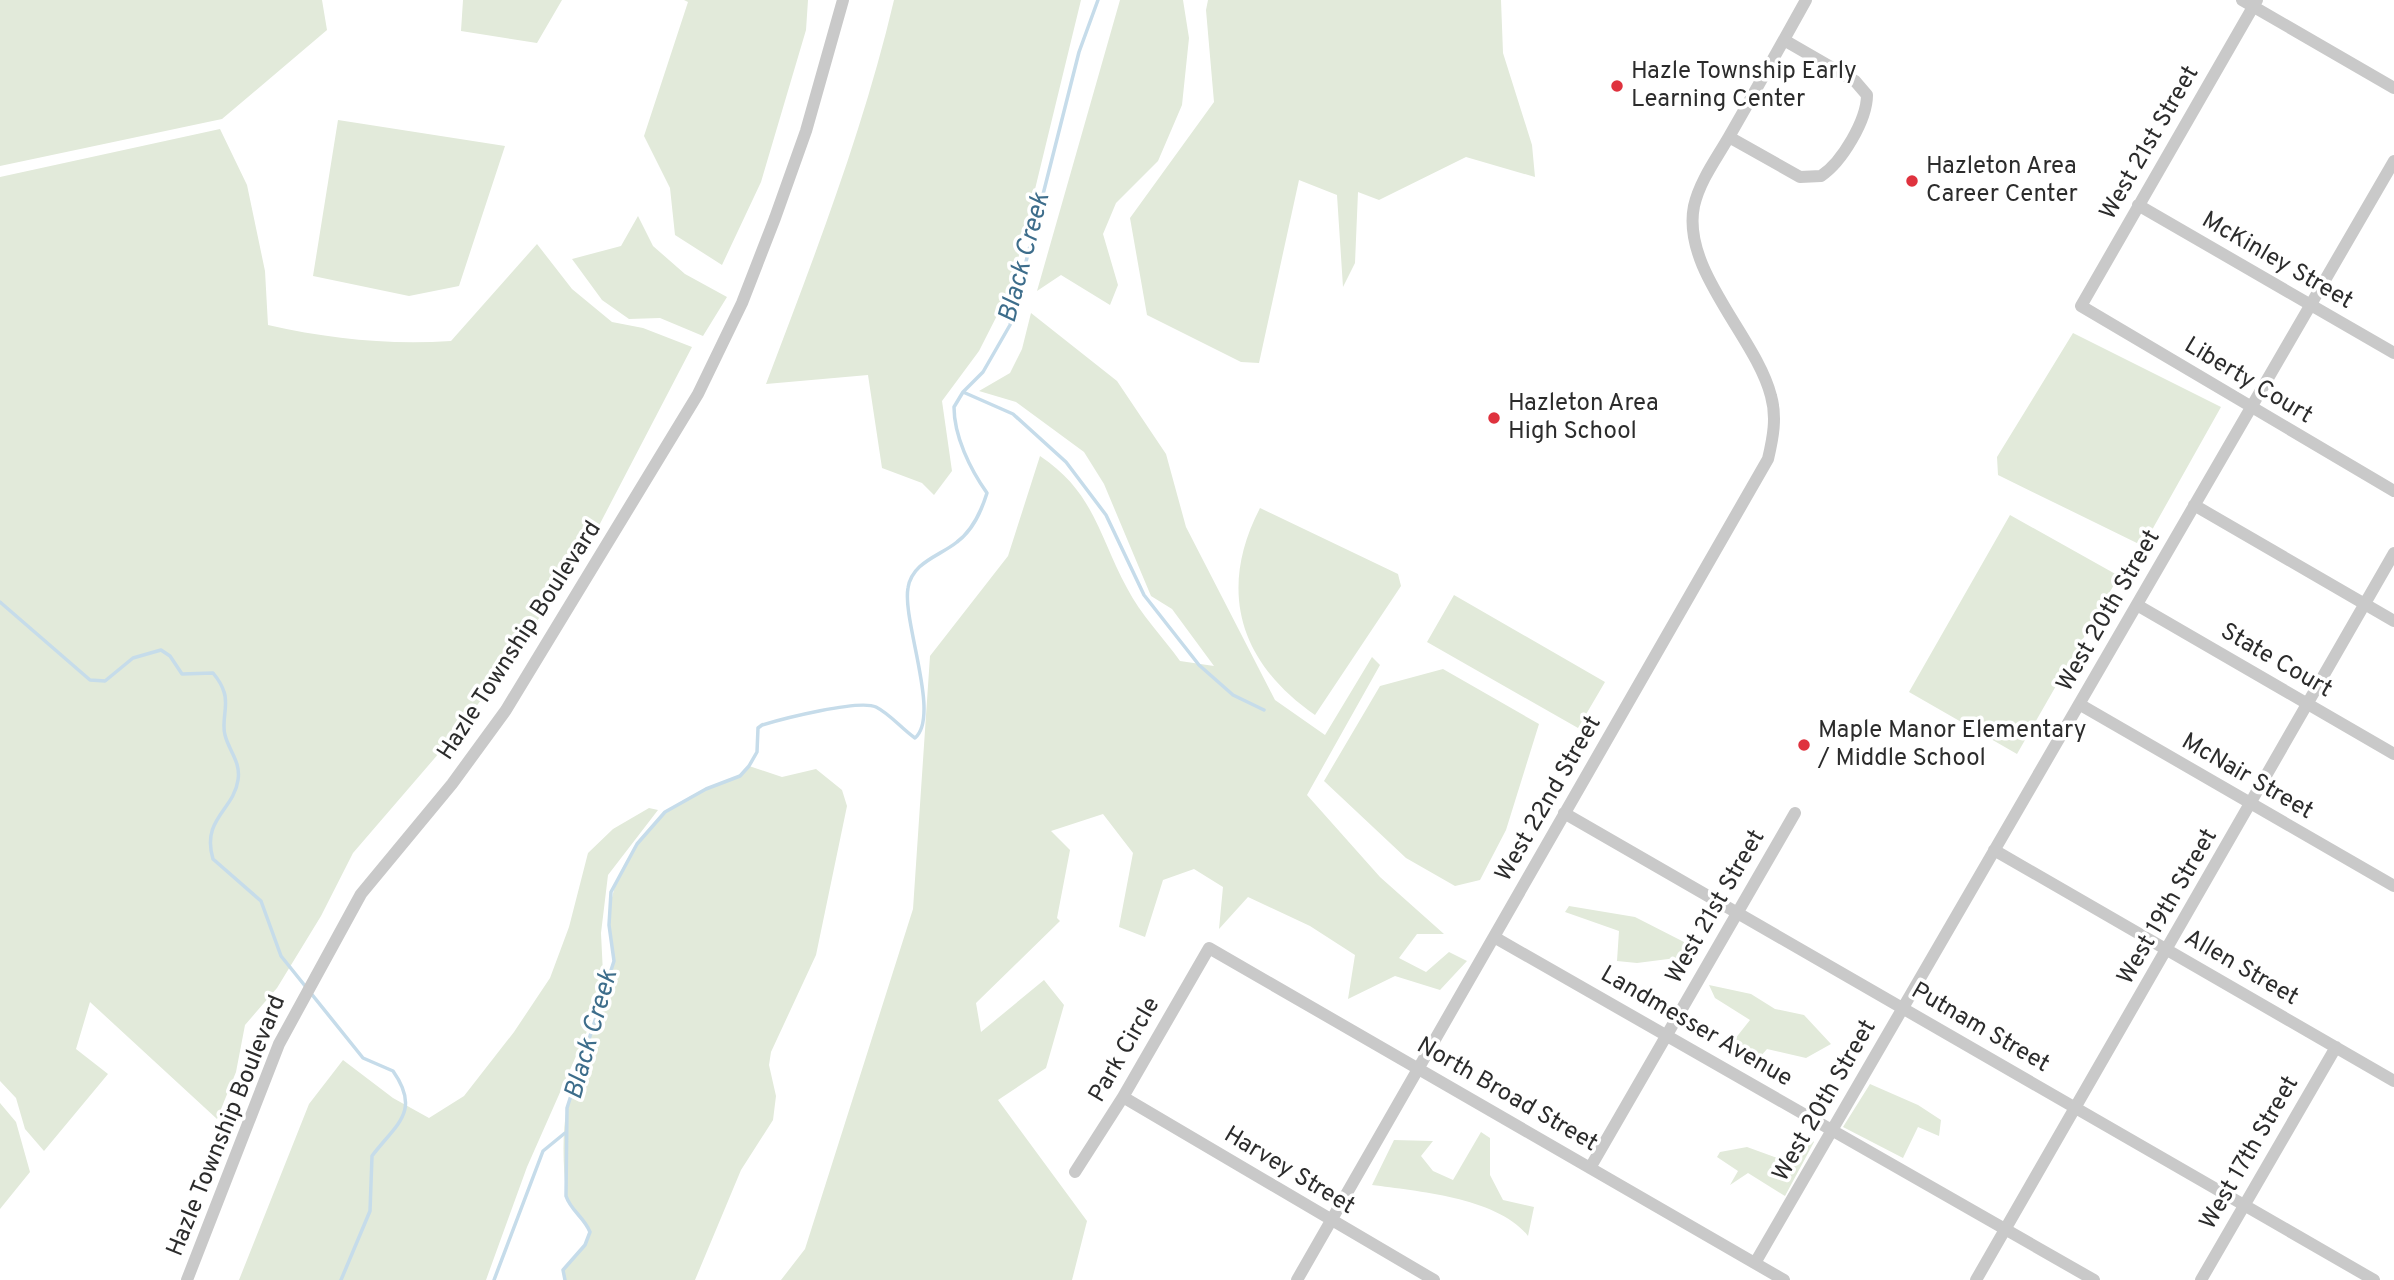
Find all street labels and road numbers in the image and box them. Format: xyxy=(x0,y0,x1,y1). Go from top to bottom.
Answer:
street label: West 21st Street xyxy=(2094,61,2206,225)
street label: McKinley Street xyxy=(2196,206,2358,316)
street label: Liberty Court xyxy=(2178,331,2318,431)
street label: Hazle Township Boulevard xyxy=(431,516,609,766)
street label: West 20th Street xyxy=(2051,525,2167,697)
street label: State Court xyxy=(2215,617,2337,705)
street label: West 22nd Street xyxy=(1489,711,1609,887)
street label: McNair Street xyxy=(2176,727,2318,827)
street label: West 19th Street xyxy=(2111,824,2225,990)
street label: West 21st Street xyxy=(1660,825,1772,989)
street label: Allen Street xyxy=(2178,923,2304,1013)
street label: Landmesser Avenue xyxy=(1595,960,1797,1094)
street label: Putnam Street xyxy=(1905,976,2055,1080)
street label: Hazle Township Boulevard xyxy=(161,991,293,1261)
street label: Park Circle xyxy=(1083,992,1167,1108)
street label: West 20th Street xyxy=(1767,1015,1883,1187)
street label: North Broad Street xyxy=(1411,1031,1603,1159)
street label: West 17th Street xyxy=(2194,1071,2306,1235)
street label: Harvey Street xyxy=(1218,1120,1360,1222)

